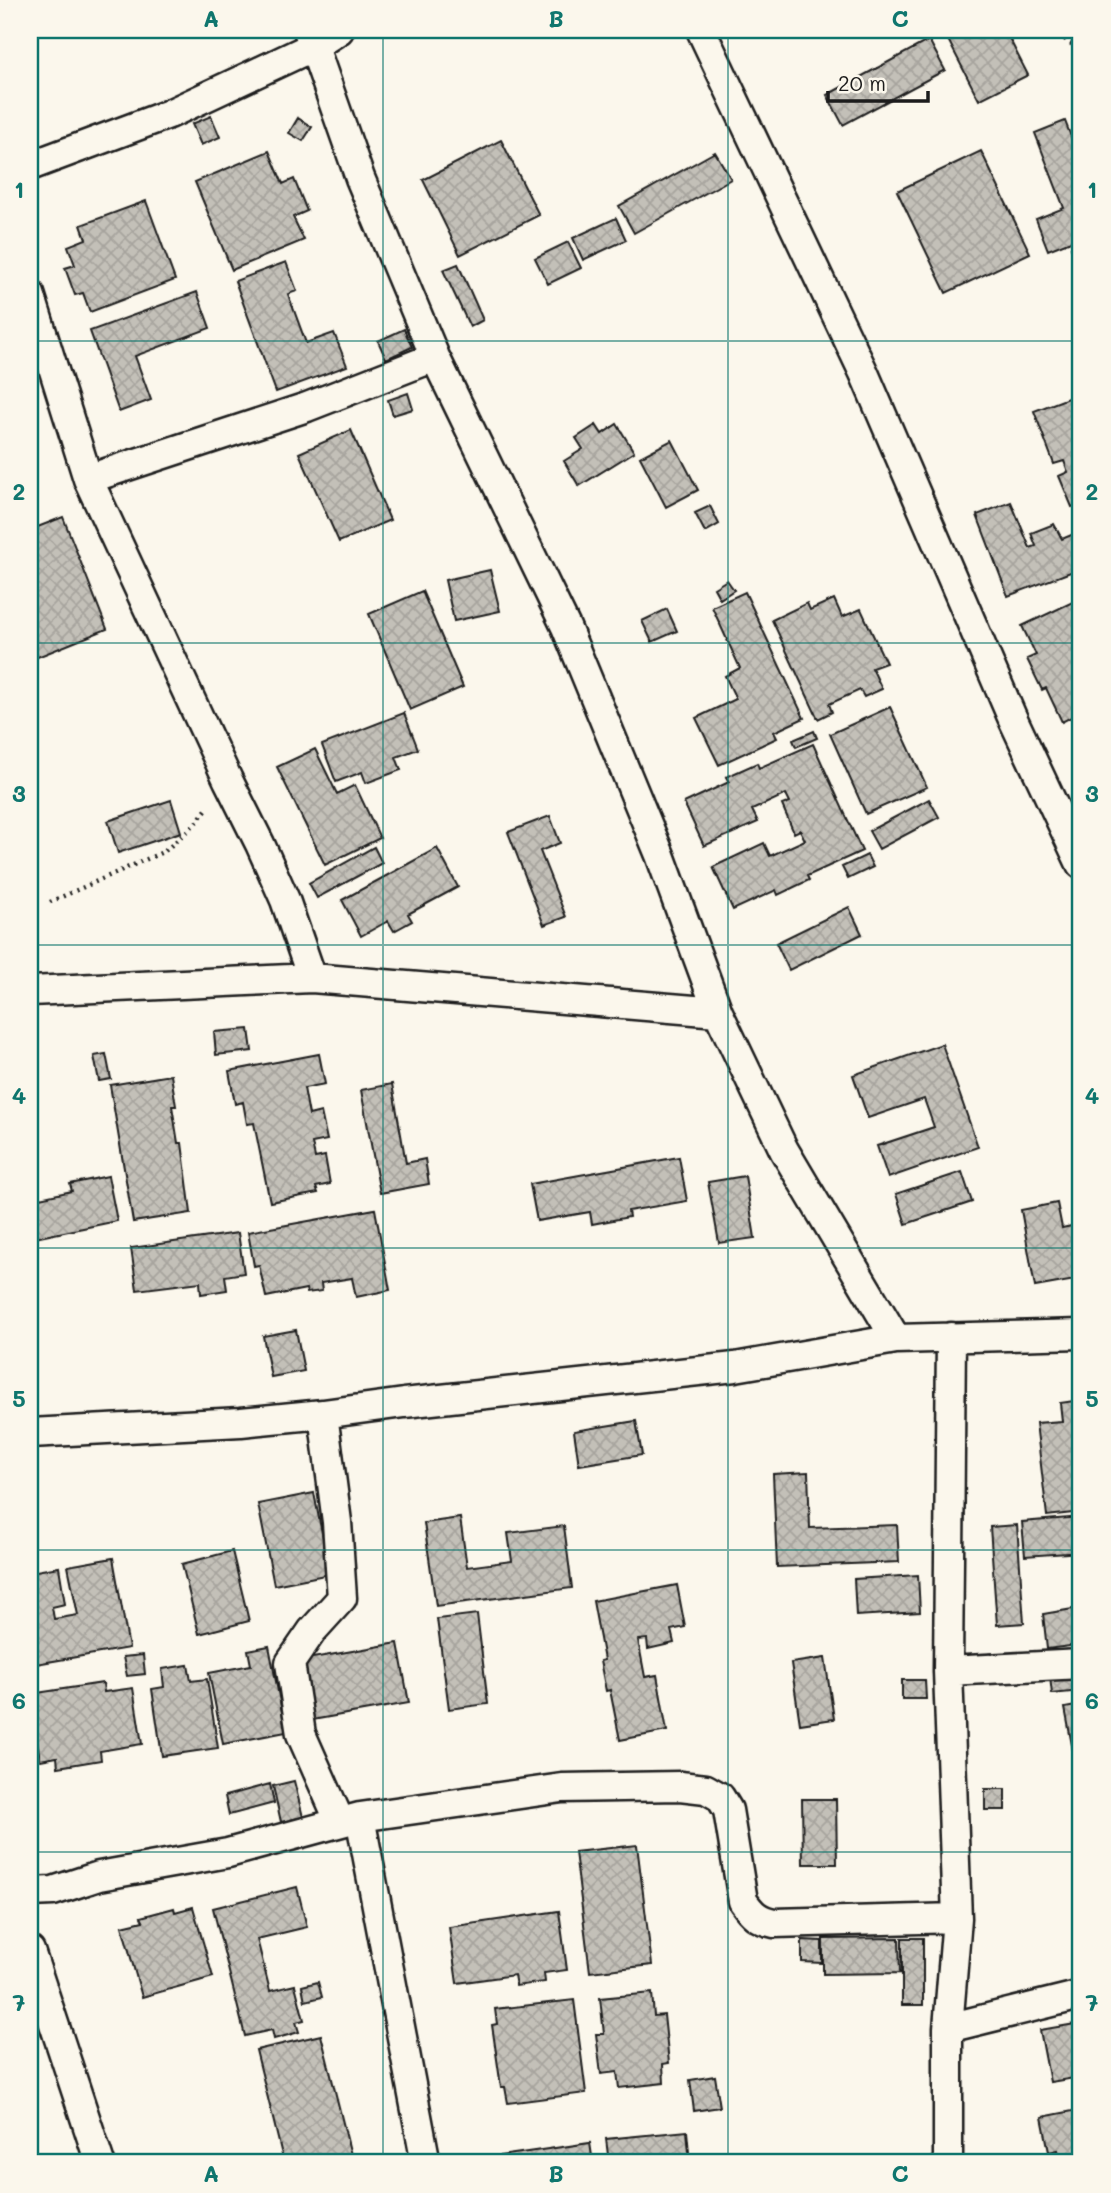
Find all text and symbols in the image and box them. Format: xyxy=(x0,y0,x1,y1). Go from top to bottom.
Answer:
text: A xyxy=(203,3,219,33)
text: B xyxy=(548,3,564,33)
text: C xyxy=(891,3,909,33)
scale bar xyxy=(828,60,927,104)
text: 20 m xyxy=(838,69,886,96)
text: 1 xyxy=(14,174,24,204)
text: 1 xyxy=(1087,174,1097,204)
text: 2 xyxy=(13,476,25,506)
text: 2 xyxy=(1086,476,1098,506)
text: 3 xyxy=(12,778,26,808)
text: 3 xyxy=(1085,778,1099,808)
text: 4 xyxy=(12,1080,26,1110)
text: 4 xyxy=(1085,1080,1099,1110)
text: 5 xyxy=(12,1383,26,1413)
text: 5 xyxy=(1085,1383,1099,1413)
text: 6 xyxy=(12,1685,26,1715)
text: 6 xyxy=(1085,1685,1099,1715)
text: 7 xyxy=(13,1987,26,2017)
text: 7 xyxy=(1086,1987,1099,2017)
text: A xyxy=(203,2158,219,2188)
text: B xyxy=(548,2158,564,2188)
text: C xyxy=(891,2158,909,2188)

